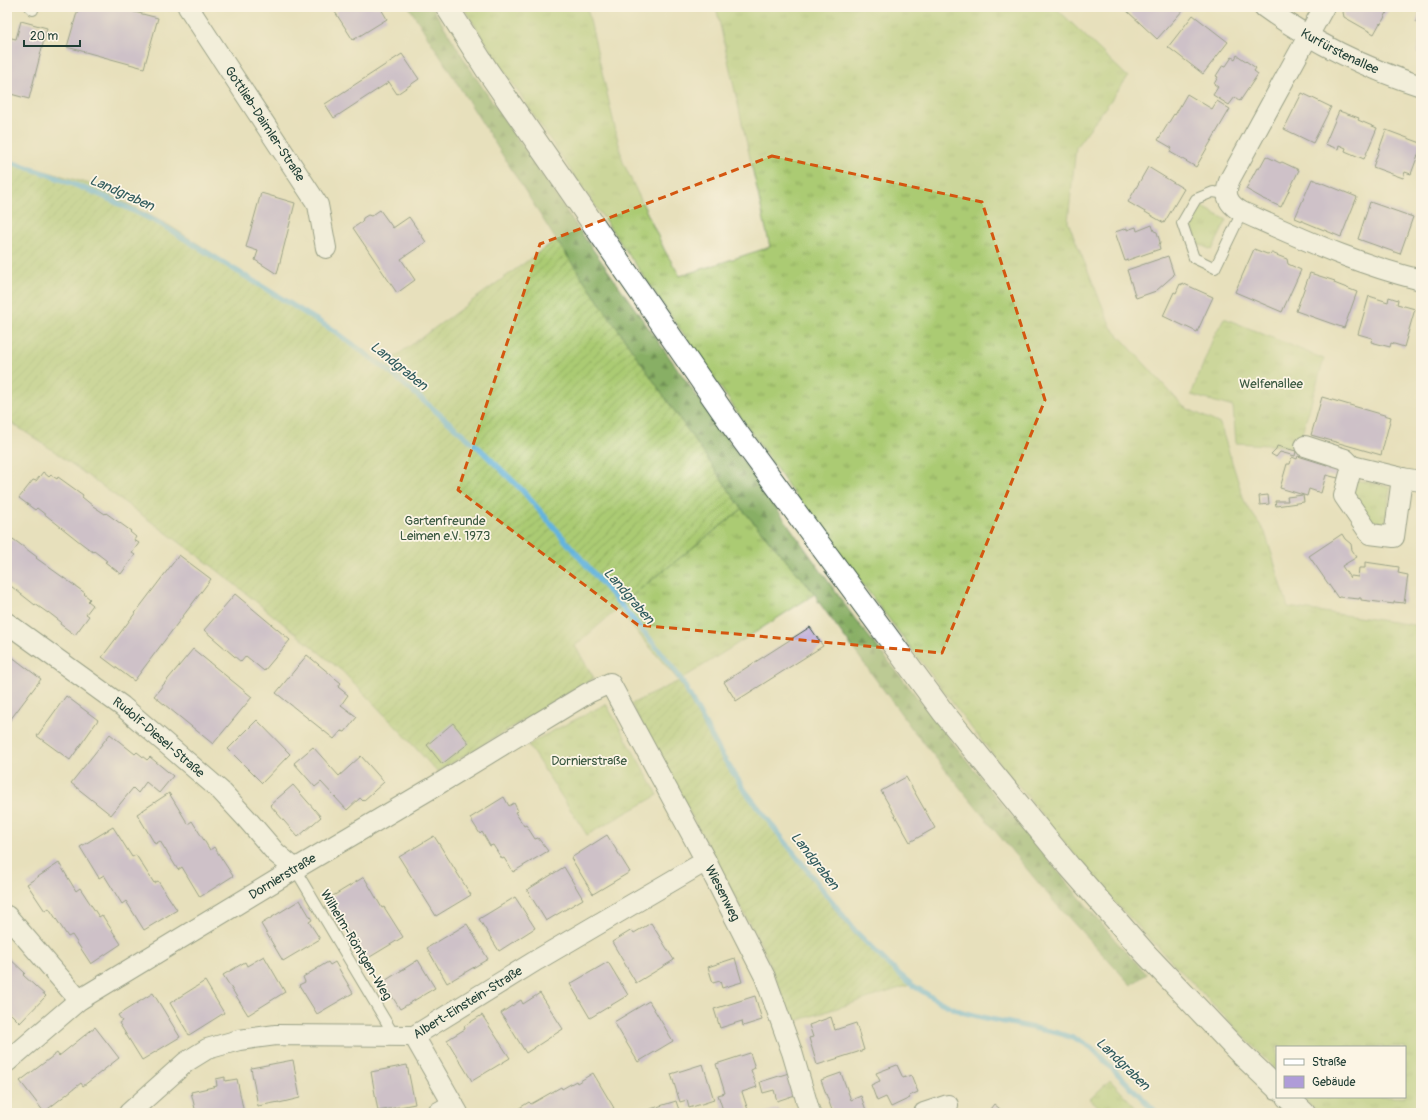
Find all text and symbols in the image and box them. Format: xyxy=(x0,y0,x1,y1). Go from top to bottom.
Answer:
scale bar xyxy=(24,22,80,48)
street label: Kurfürstenallee xyxy=(1298,25,1382,78)
text: 20 m xyxy=(30,29,59,44)
street label: Gottlieb-Daimler-Straße xyxy=(221,63,309,185)
water label: Landgraben xyxy=(87,171,158,215)
water label: Landgraben xyxy=(367,338,432,395)
park label: Welfenallee xyxy=(1239,376,1303,392)
park label: Gartenfreunde Leimen e.V. 1973 xyxy=(400,513,490,544)
water label: Landgraben xyxy=(600,565,659,628)
street label: Rudolf-Diesel-Straße xyxy=(109,694,208,782)
park label: Dornierstraße xyxy=(551,753,627,769)
water label: Landgraben xyxy=(787,829,843,894)
street label: Dornierstraße xyxy=(246,850,320,903)
street label: Wiesenweg xyxy=(701,862,744,924)
street label: Wilhelm-Röntgen-Weg xyxy=(317,887,396,1003)
street label: Albert-Einstein-Straße xyxy=(410,963,526,1043)
water label: Landgraben xyxy=(1092,1034,1154,1095)
legend xyxy=(1276,1046,1406,1098)
text: Straße xyxy=(1312,1055,1346,1070)
text: Gebäude xyxy=(1312,1075,1356,1090)

